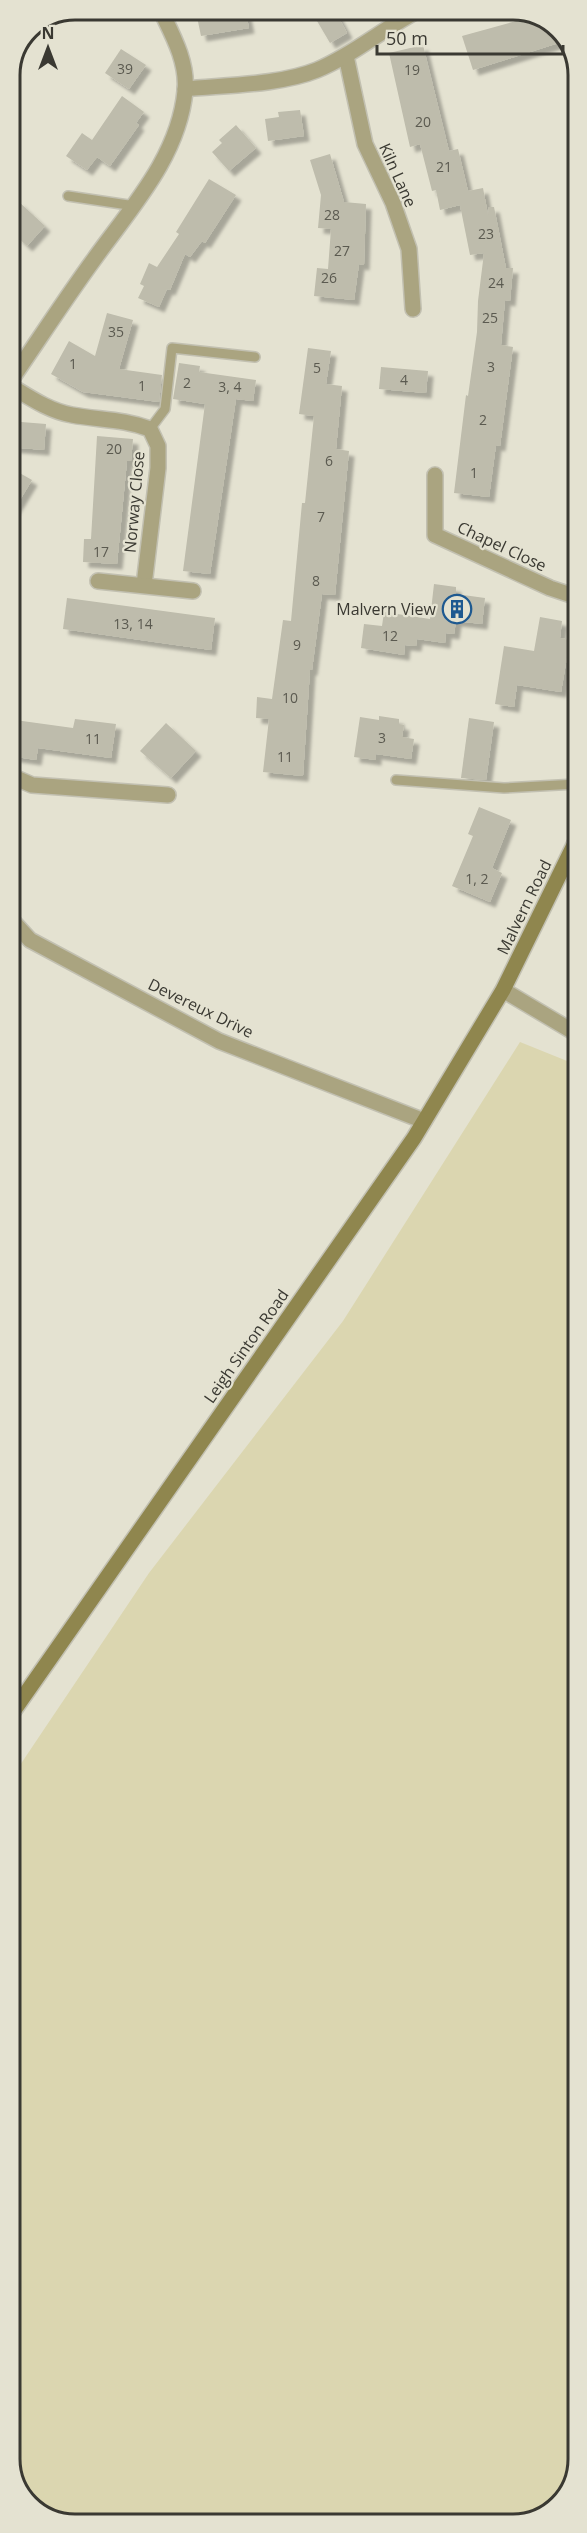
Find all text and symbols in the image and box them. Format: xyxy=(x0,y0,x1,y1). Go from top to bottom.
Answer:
north arrow xyxy=(18,18,78,78)
scale bar xyxy=(377,18,563,56)
text: N xyxy=(41,22,55,44)
text: 50 m xyxy=(386,26,428,50)
house number: 39 xyxy=(117,59,133,78)
house number: 19 xyxy=(404,60,420,79)
house number: 20 xyxy=(415,112,431,131)
street label: Kiln Lane xyxy=(374,140,422,210)
house number: 21 xyxy=(436,157,452,176)
house number: 28 xyxy=(324,205,340,224)
house number: 23 xyxy=(478,224,494,243)
house number: 27 xyxy=(334,241,350,260)
house number: 26 xyxy=(321,268,337,287)
house number: 24 xyxy=(488,273,504,292)
house number: 25 xyxy=(482,308,498,327)
house number: 35 xyxy=(108,322,124,341)
house number: 1 xyxy=(69,354,77,373)
house number: 3 xyxy=(487,357,495,376)
house number: 5 xyxy=(313,358,321,377)
house number: 4 xyxy=(400,370,408,389)
house number: 2 xyxy=(183,373,191,392)
house number: 1 xyxy=(138,376,146,395)
house number: 3, 4 xyxy=(218,377,242,396)
house number: 2 xyxy=(479,410,487,429)
house number: 20 xyxy=(106,439,122,458)
street label: Norway Close xyxy=(119,450,149,554)
house number: 6 xyxy=(325,451,333,470)
house number: 1 xyxy=(470,463,478,482)
house number: 7 xyxy=(317,507,325,526)
street label: Chapel Close xyxy=(454,516,550,576)
house number: 17 xyxy=(93,542,109,561)
house number: 8 xyxy=(312,571,320,590)
building icon: Malvern View xyxy=(441,593,473,625)
place label: Malvern View xyxy=(336,598,437,620)
house number: 13, 14 xyxy=(113,614,153,633)
house number: 12 xyxy=(382,626,398,645)
house number: 9 xyxy=(293,635,301,654)
house number: 10 xyxy=(282,688,298,707)
house number: 3 xyxy=(378,728,386,747)
house number: 11 xyxy=(85,729,101,748)
house number: 11 xyxy=(277,747,293,766)
street label: Malvern Road xyxy=(492,856,556,958)
house number: 1, 2 xyxy=(465,869,489,888)
street label: Devereux Drive xyxy=(145,973,257,1043)
street label: Leigh Sinton Road xyxy=(199,1285,293,1407)

